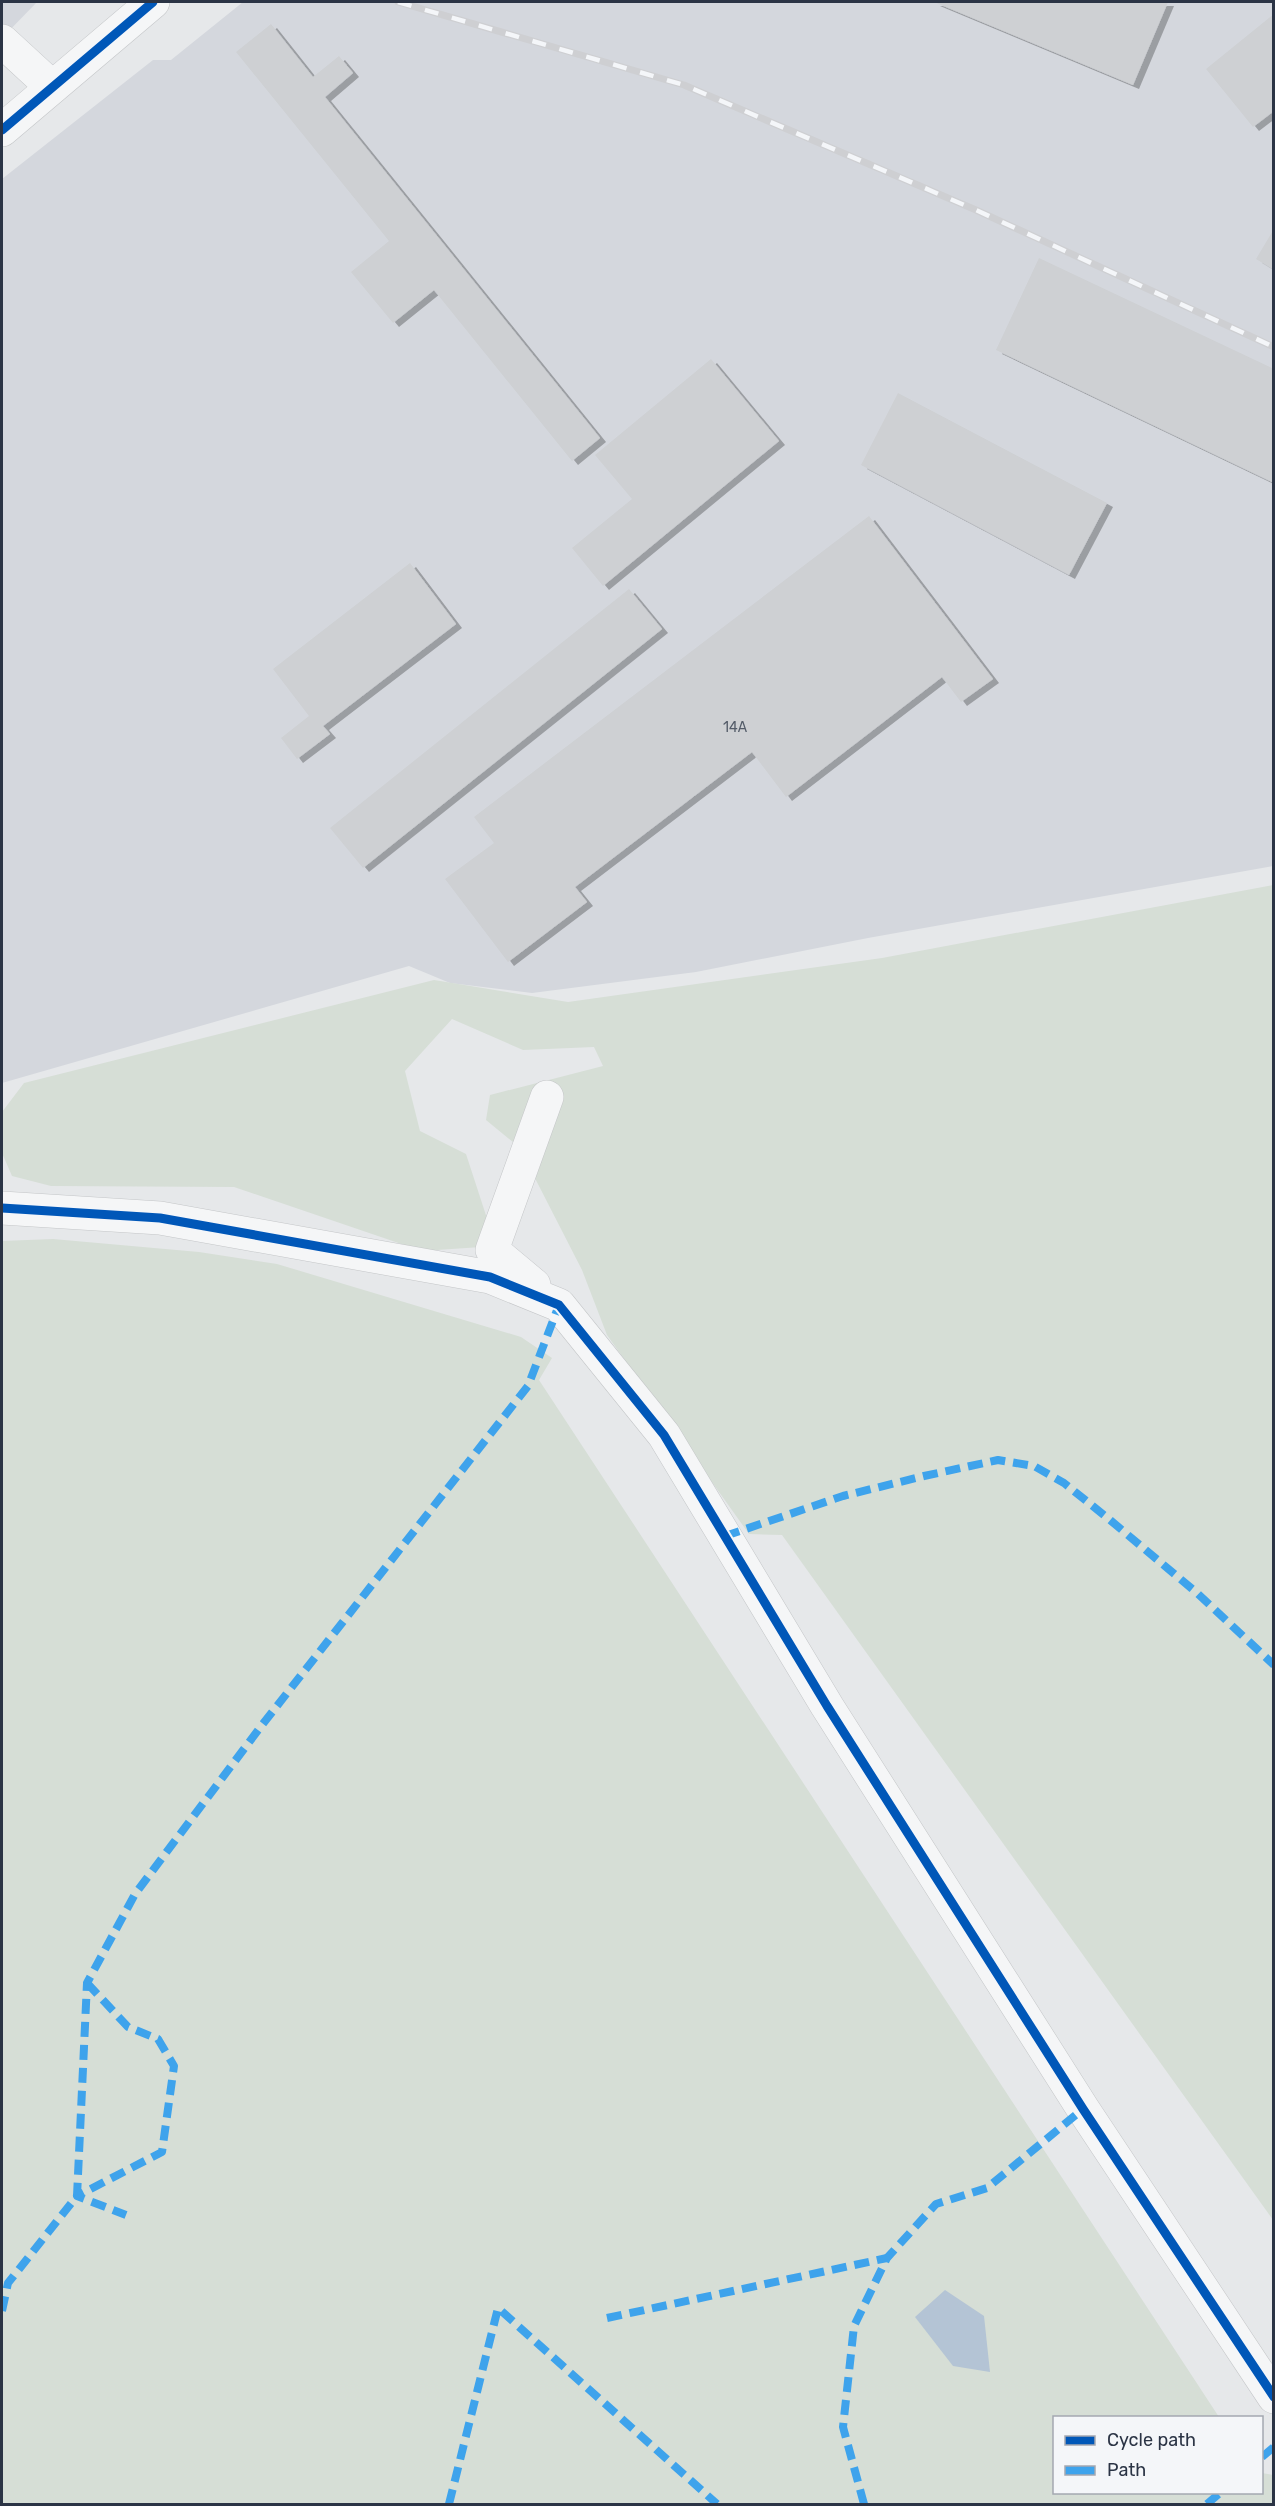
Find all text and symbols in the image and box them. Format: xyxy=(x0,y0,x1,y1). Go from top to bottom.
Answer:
house number: 14А xyxy=(723,719,748,736)
legend xyxy=(1053,2416,1263,2494)
text: Cycle path xyxy=(1107,2429,1196,2451)
text: Path xyxy=(1107,2459,1146,2481)

